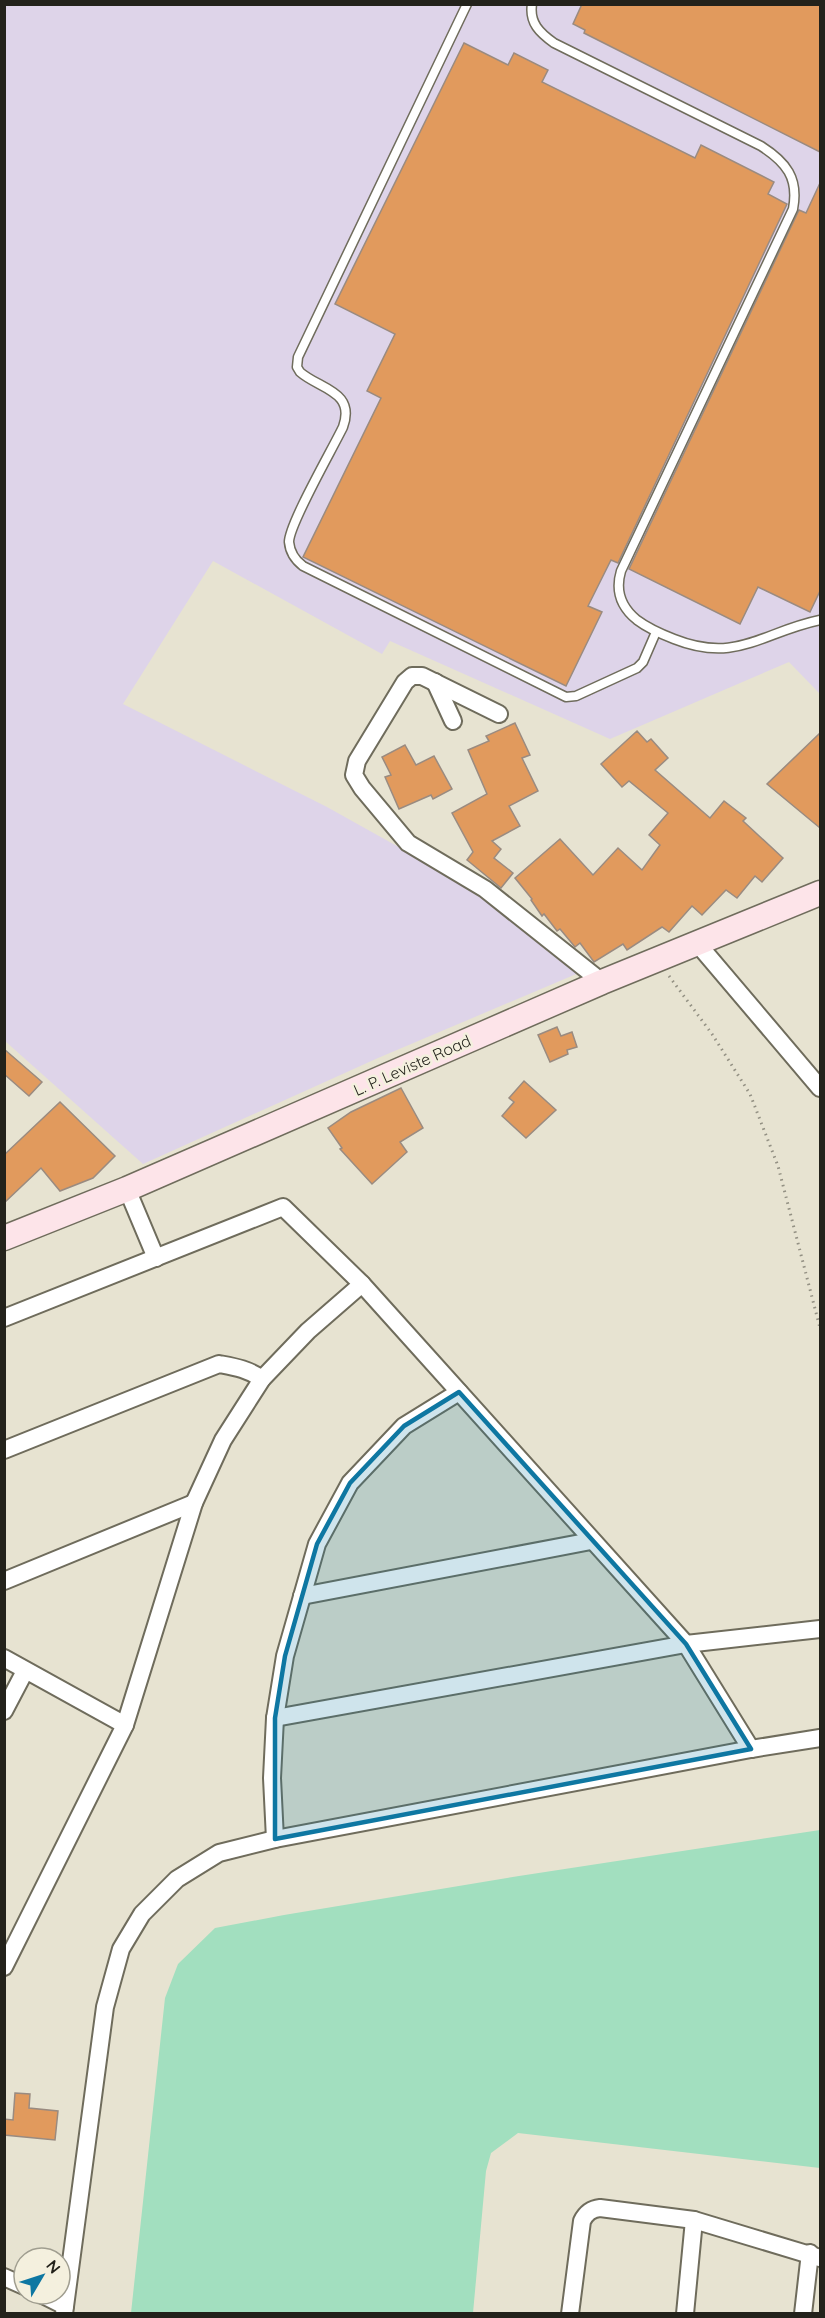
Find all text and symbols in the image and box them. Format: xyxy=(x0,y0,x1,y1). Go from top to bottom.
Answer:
street label: L. P. Leviste Road xyxy=(350,1030,474,1100)
north arrow xyxy=(12,2246,72,2306)
text: N xyxy=(42,2256,65,2277)

